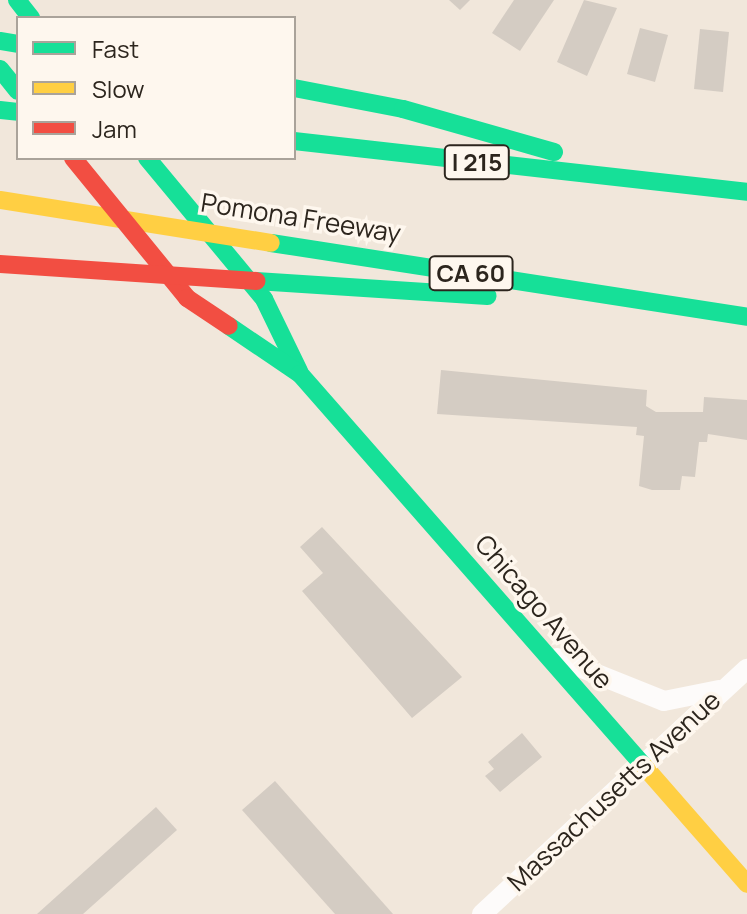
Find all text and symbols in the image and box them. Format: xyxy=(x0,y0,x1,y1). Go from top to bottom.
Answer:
legend xyxy=(16,16,296,160)
text: Fast xyxy=(92,32,139,65)
text: Slow xyxy=(92,72,145,105)
text: Jam xyxy=(92,112,137,145)
road number: I 215 xyxy=(443,142,511,182)
street label: Pomona Freeway xyxy=(199,187,403,249)
road number: CA 60 xyxy=(427,253,515,293)
street label: Chicago Avenue xyxy=(469,529,619,695)
street label: Massachusetts Avenue xyxy=(501,684,727,898)

